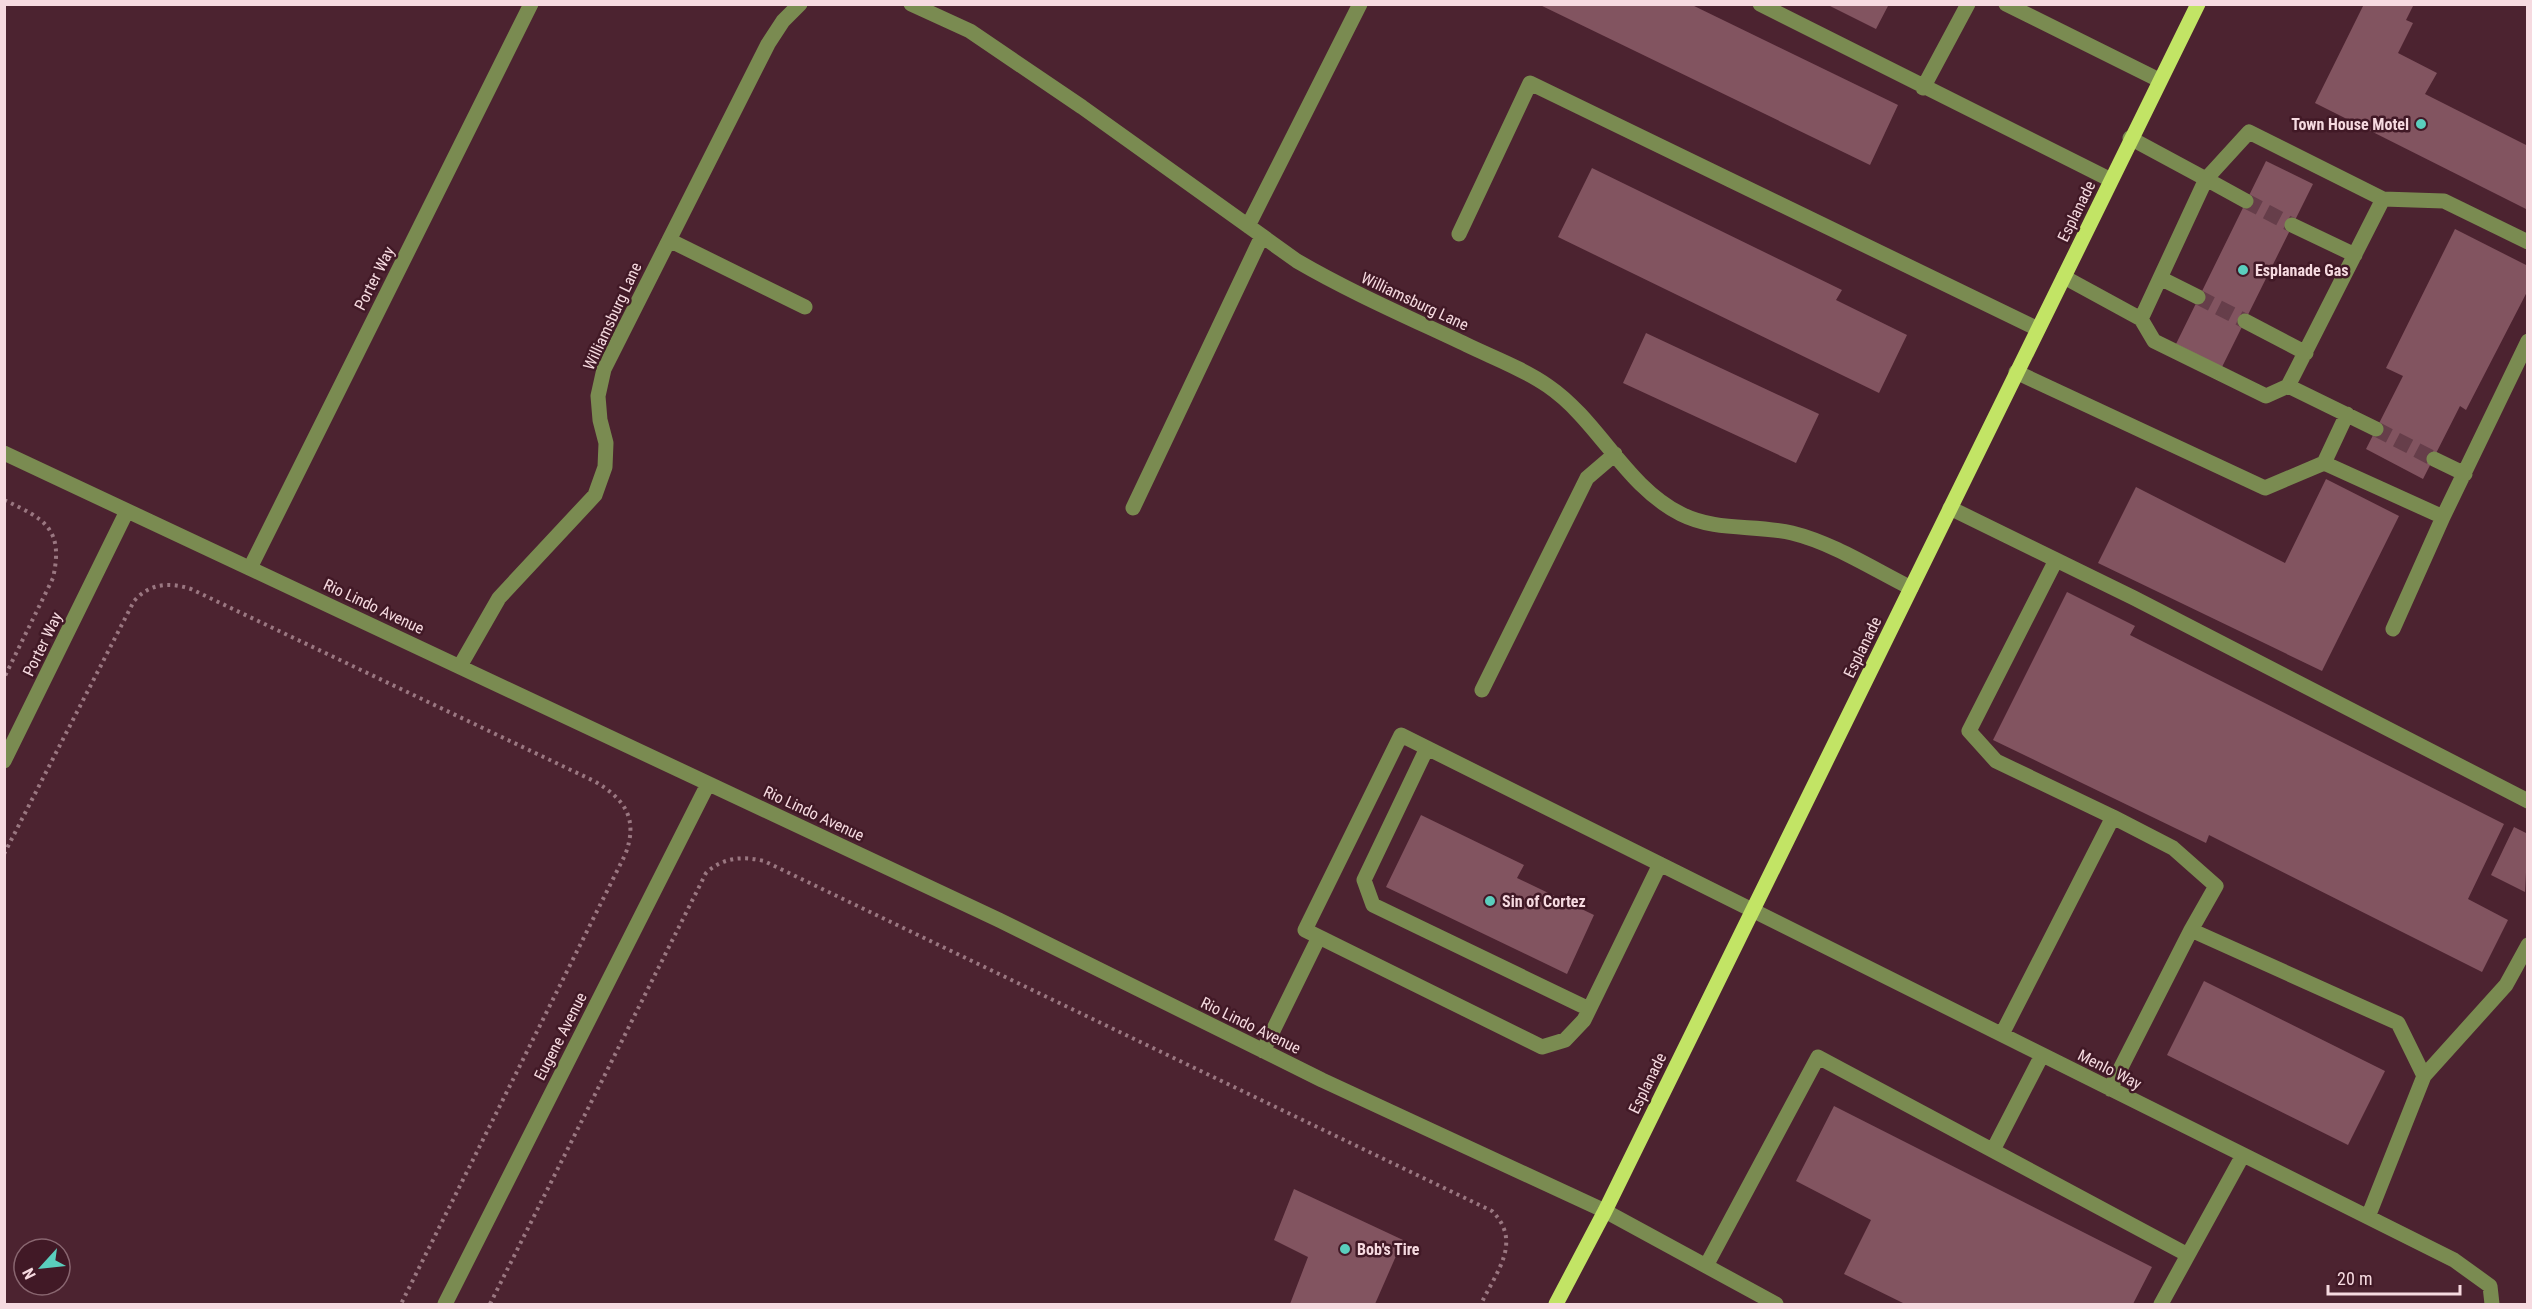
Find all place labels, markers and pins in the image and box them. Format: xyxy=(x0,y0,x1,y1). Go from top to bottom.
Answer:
place label: Town House Motel xyxy=(2291,115,2409,134)
marker: Town House Motel xyxy=(2414,117,2428,131)
place label: Esplanade Gas xyxy=(2255,261,2348,280)
marker: Esplanade Gas xyxy=(2236,263,2250,277)
place label: Sin of Cortez xyxy=(1502,892,1586,911)
marker: Sin of Cortez xyxy=(1483,894,1497,908)
place label: Bob's Tire xyxy=(1357,1240,1420,1259)
marker: Bob's Tire xyxy=(1338,1242,1352,1256)

